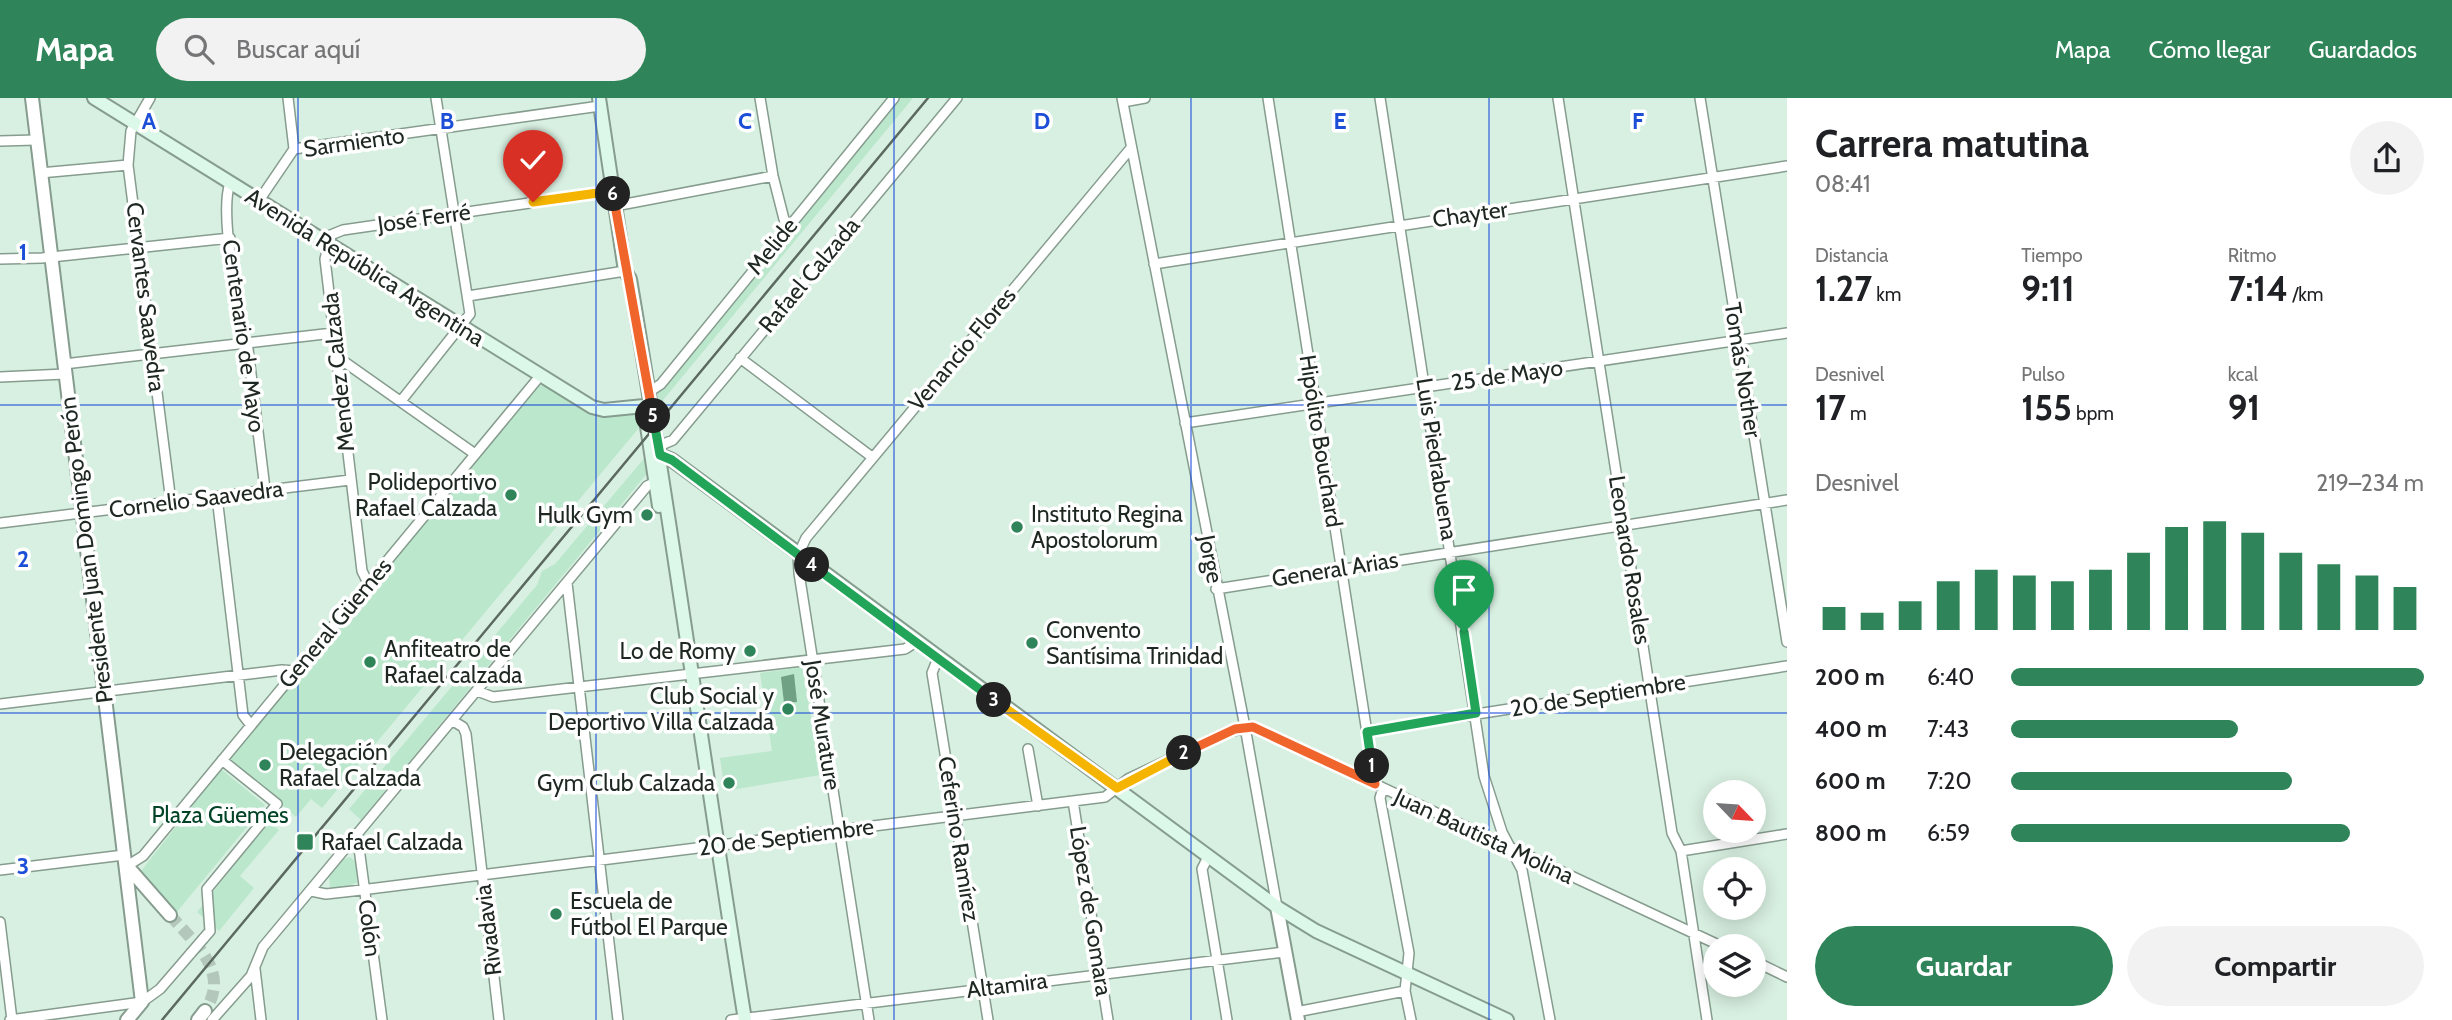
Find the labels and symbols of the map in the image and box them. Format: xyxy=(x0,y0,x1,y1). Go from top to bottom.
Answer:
text: A xyxy=(142,107,157,135)
text: B xyxy=(440,107,454,135)
text: C xyxy=(738,107,752,135)
text: D xyxy=(1034,107,1050,135)
text: E xyxy=(1333,107,1347,135)
text: F xyxy=(1632,107,1644,135)
street label: Sarmiento xyxy=(302,121,406,163)
pin xyxy=(503,130,563,202)
pin: 6 xyxy=(596,176,630,212)
street label: Avenida República Argentina xyxy=(240,182,490,352)
street label: Chayter xyxy=(1431,195,1510,233)
street label: José Ferré xyxy=(375,198,472,239)
street label: Cervantes Saavedra xyxy=(120,201,172,393)
street label: Melide xyxy=(741,212,803,280)
street label: Rafael Calzada xyxy=(753,212,865,338)
text: 1 xyxy=(19,238,27,266)
street label: Centenario de Mayo xyxy=(217,238,271,434)
street label: Venancio Flores xyxy=(902,282,1022,416)
street label: Mendez Calzada xyxy=(316,291,360,453)
street label: Tomás Nother xyxy=(1718,300,1768,440)
street label: Hipólito Bouchard xyxy=(1294,353,1348,529)
street label: 25 de Mayo xyxy=(1449,353,1565,397)
street label: Luis Piedrabuena xyxy=(1410,376,1464,542)
street label: Presidente Juan Domingo Perón xyxy=(53,395,119,705)
pin: 5 xyxy=(636,398,670,434)
place label: Polideportivo Rafael Calzada xyxy=(355,468,497,522)
street label: Cornelio Saavedra xyxy=(107,474,285,524)
street label: Leonardo Rosales xyxy=(1603,474,1657,646)
marker: Polideportivo Rafael Calzada xyxy=(503,487,519,503)
place label: Instituto Regina Apostolorum xyxy=(1031,500,1183,554)
place label: Hulk Gym xyxy=(537,501,633,529)
marker: Hulk Gym xyxy=(639,507,655,523)
marker: Instituto Regina Apostolorum xyxy=(1009,519,1025,535)
street label: Jorge xyxy=(1192,532,1229,586)
text: 2 xyxy=(17,545,29,573)
street label: General Arias xyxy=(1270,545,1400,593)
pin: 4 xyxy=(794,547,830,582)
street label: General Güemes xyxy=(273,552,397,694)
pin xyxy=(1434,560,1494,632)
place label: Convento Santísima Trinidad xyxy=(1046,616,1223,670)
place label: Anfiteatro de Rafael calzada xyxy=(384,635,522,689)
marker: Convento Santísima Trinidad xyxy=(1024,635,1040,651)
place label: Lo de Romy xyxy=(620,637,736,665)
marker: Lo de Romy xyxy=(742,643,758,659)
marker: Anfiteatro de Rafael calzada xyxy=(362,654,378,670)
street label: José Murature xyxy=(799,657,847,792)
street label: 20 de Septiembre xyxy=(1508,667,1688,723)
place label: Club Social y Deportivo Villa Calzada xyxy=(548,682,774,736)
pin: 3 xyxy=(976,682,1012,718)
marker: Club Social y Deportivo Villa Calzada xyxy=(780,701,796,717)
pin: 2 xyxy=(1166,736,1202,770)
place label: Delegación Rafael Calzada xyxy=(279,738,421,792)
pin: 1 xyxy=(1354,748,1390,784)
street label: Ceferino Ramírez xyxy=(932,754,986,924)
marker: Delegación Rafael Calzada xyxy=(257,757,273,773)
place label: Gym Club Calzada xyxy=(537,769,715,797)
marker: Gym Club Calzada xyxy=(721,775,737,791)
north arrow xyxy=(1703,780,1766,844)
street label: Juan Bautista Molina xyxy=(1389,782,1578,890)
park label: Plaza Güemes xyxy=(151,801,289,829)
street label: 20 de Septiembre xyxy=(696,812,876,862)
street label: López de Gomara xyxy=(1064,824,1118,998)
place label: Rafael Calzada xyxy=(321,828,463,856)
marker: Rafael Calzada xyxy=(295,832,315,852)
text: 3 xyxy=(17,852,29,880)
street label: Rivadavia xyxy=(469,883,507,977)
place label: Escuela de Fútbol El Parque xyxy=(570,887,728,941)
street label: Colón xyxy=(353,898,387,958)
marker: Escuela de Fútbol El Parque xyxy=(548,906,564,922)
street label: Altamira xyxy=(965,966,1049,1004)

